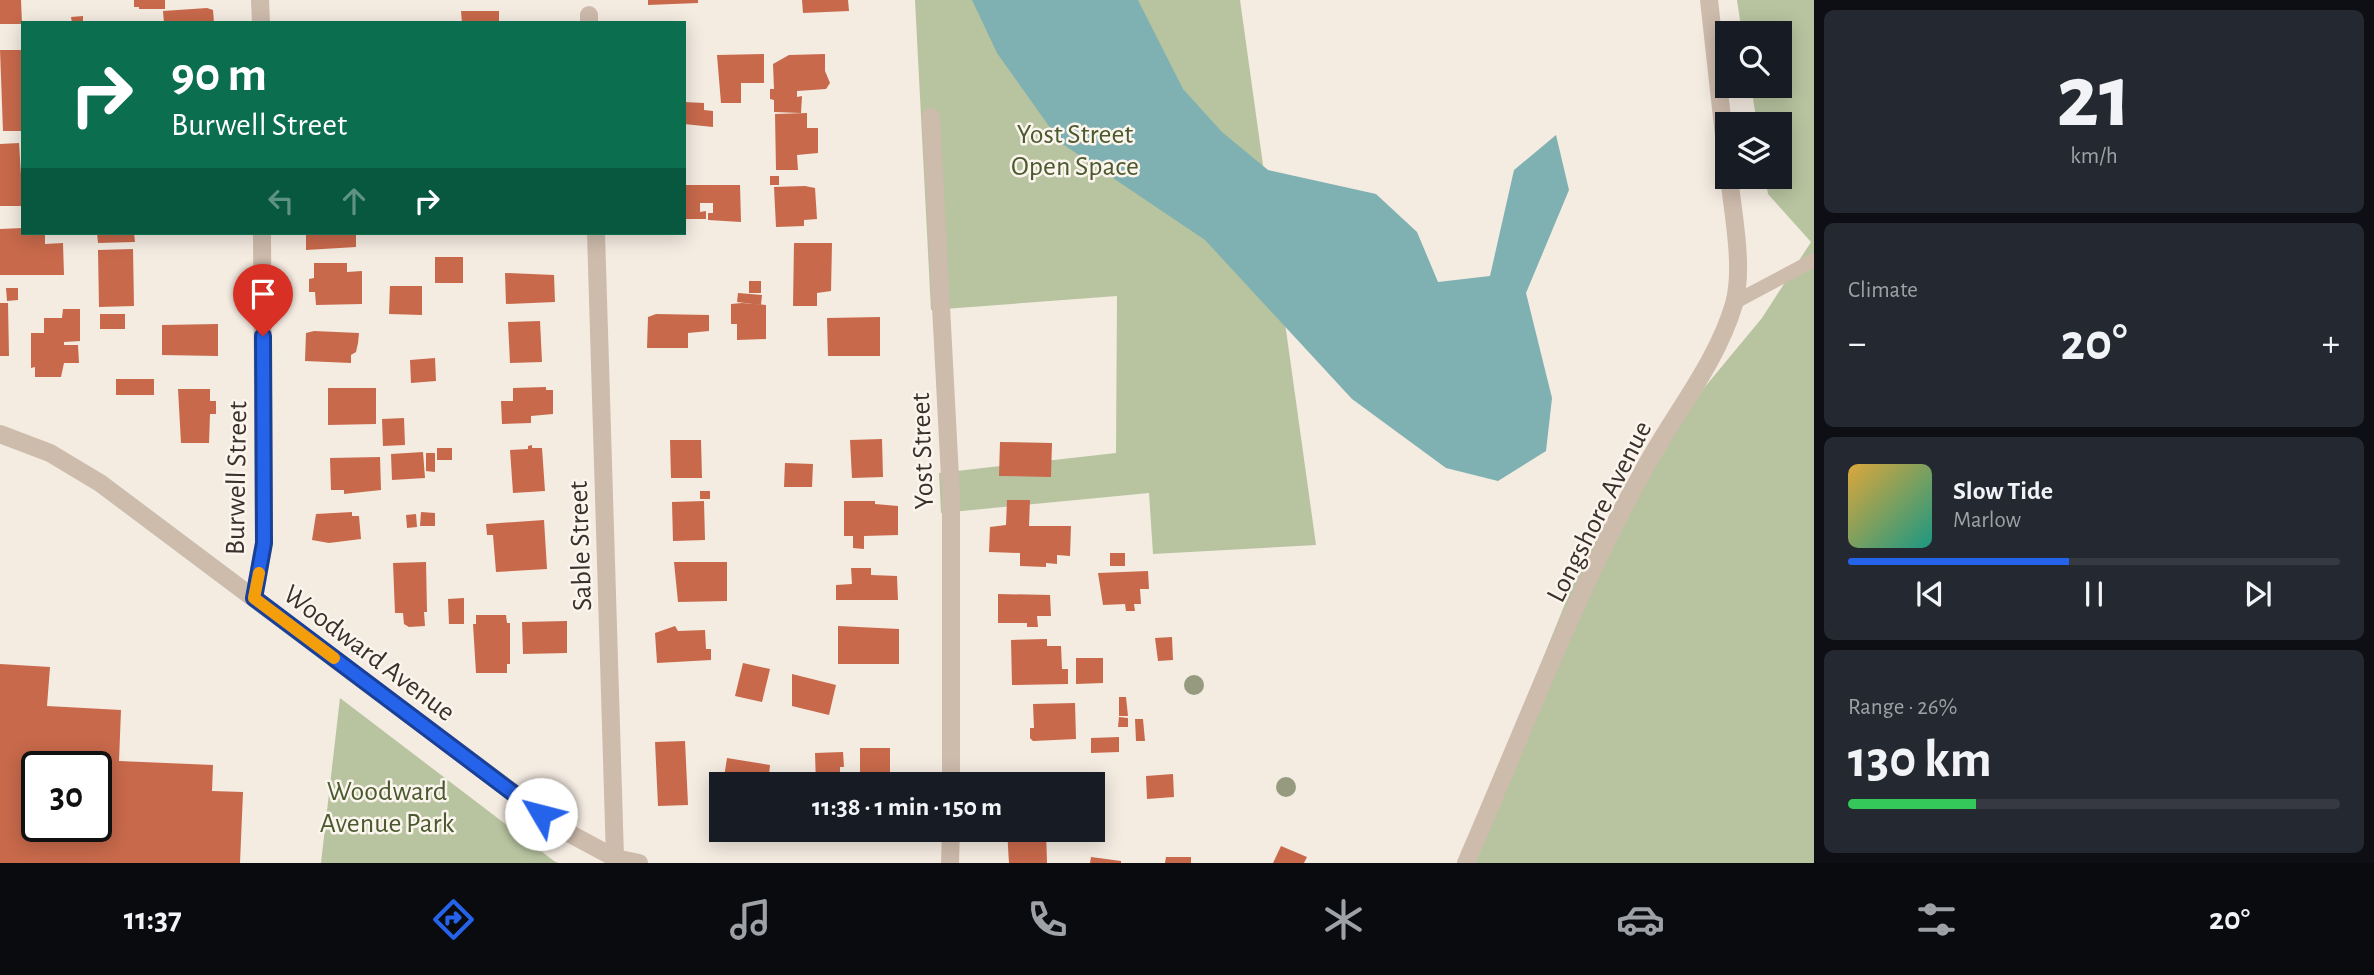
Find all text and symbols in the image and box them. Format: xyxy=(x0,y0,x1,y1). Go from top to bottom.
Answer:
map controls xyxy=(1715,21,1792,189)
button: search xyxy=(1715,21,1792,98)
icon: right xyxy=(56,49,147,140)
text: 90 m xyxy=(171,51,267,100)
text: 21 xyxy=(2056,52,2132,143)
text: Burwell Street xyxy=(171,109,347,141)
button: layers xyxy=(1715,112,1792,189)
park label: Yost Street Open Space xyxy=(1011,121,1139,181)
text: km/h xyxy=(2070,145,2118,168)
icon: left xyxy=(262,182,300,220)
icon: ahead xyxy=(335,182,373,220)
icon: right xyxy=(408,182,446,220)
pin xyxy=(233,264,293,336)
icon: arrive xyxy=(244,275,282,313)
text: Climate xyxy=(1848,279,1918,302)
text: 20° xyxy=(2061,317,2127,369)
text: − xyxy=(1848,325,1866,363)
text: + xyxy=(2322,325,2340,363)
street label: Yost Street xyxy=(907,392,939,510)
street label: Burwell Street xyxy=(222,401,252,555)
street label: Longshore Avenue xyxy=(1542,417,1658,607)
text: Slow Tide xyxy=(1953,478,2053,504)
street label: Sable Street xyxy=(565,480,597,612)
text: Marlow xyxy=(1953,509,2021,532)
icon: previous xyxy=(1911,575,1949,613)
icon: pause xyxy=(2075,575,2113,613)
icon: next xyxy=(2239,575,2277,613)
street label: Woodward Avenue xyxy=(278,580,460,727)
text: Range · 26% xyxy=(1848,696,1957,719)
text: 130 km xyxy=(1848,734,1992,786)
speed limit sign: 30 xyxy=(21,751,112,842)
position arrow xyxy=(504,777,578,851)
park label: Woodward Avenue Park xyxy=(320,778,455,838)
text: 11:38 · 1 min · 150 m xyxy=(812,794,1002,820)
icon: directions xyxy=(429,895,478,944)
icon: music xyxy=(726,895,775,944)
icon: phone xyxy=(1023,895,1072,944)
icon: climate xyxy=(1319,895,1368,944)
icon: car xyxy=(1616,895,1665,944)
icon: filters xyxy=(1912,895,1961,944)
text: 11:37 xyxy=(124,903,182,935)
text: 20° xyxy=(2209,903,2250,935)

